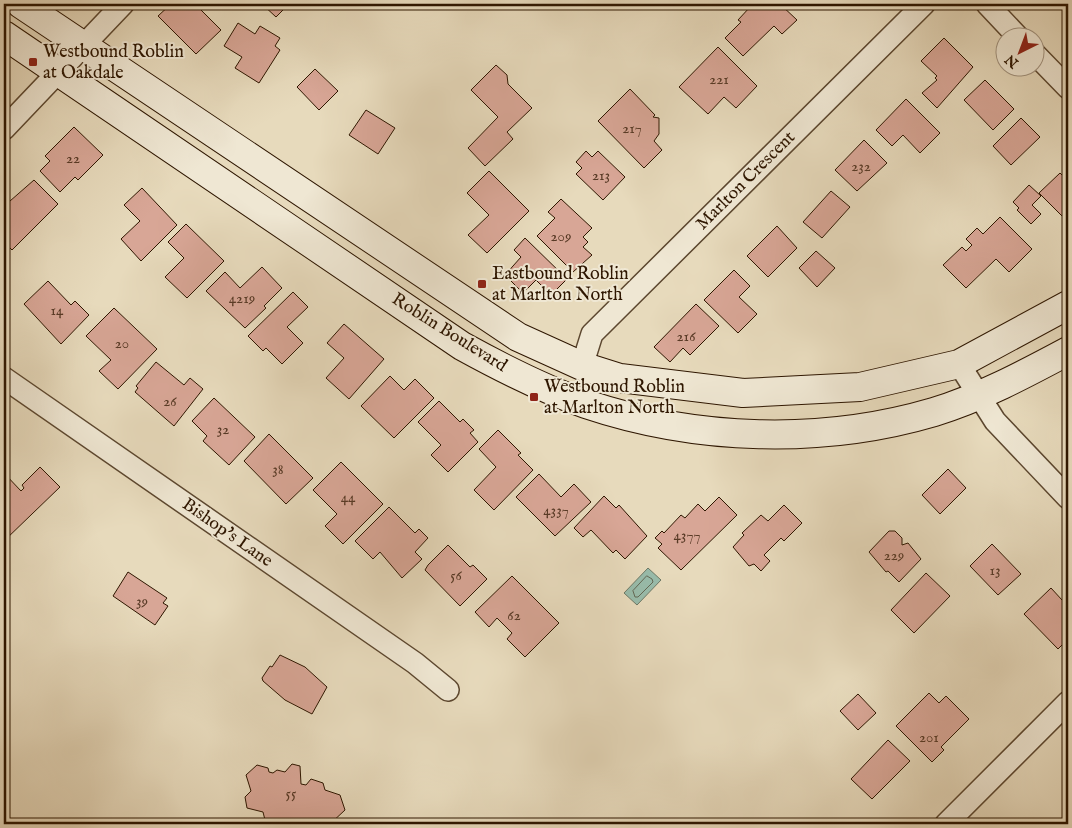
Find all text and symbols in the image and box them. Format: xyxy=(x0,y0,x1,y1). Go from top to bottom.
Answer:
north arrow xyxy=(994,28,1044,78)
place label: Westbound Roblin at Oakdale xyxy=(43,41,184,85)
text: N xyxy=(1001,50,1023,72)
marker: Westbound Roblin at Oakdale xyxy=(27,56,39,68)
house number: 221 xyxy=(709,70,729,89)
house number: 217 xyxy=(622,119,642,138)
street label: Marlton Crescent xyxy=(691,126,801,236)
house number: 22 xyxy=(66,149,80,168)
house number: 232 xyxy=(851,157,871,176)
house number: 213 xyxy=(592,166,610,185)
house number: 209 xyxy=(551,227,571,246)
place label: Eastbound Roblin at Marlton North xyxy=(492,263,629,307)
marker: Eastbound Roblin at Marlton North xyxy=(476,278,488,290)
street label: Roblin Boulevard xyxy=(387,288,511,378)
house number: 4219 xyxy=(229,289,255,308)
house number: 14 xyxy=(51,301,64,320)
house number: 216 xyxy=(677,327,696,346)
house number: 20 xyxy=(115,334,129,353)
place label: Westbound Roblin at Marlton North xyxy=(544,376,685,420)
marker: Westbound Roblin at Marlton North xyxy=(528,391,540,403)
house number: 26 xyxy=(163,392,177,411)
house number: 32 xyxy=(217,420,229,439)
house number: 38 xyxy=(272,460,284,479)
house number: 44 xyxy=(341,488,356,507)
street label: Bishop's Lane xyxy=(177,493,277,573)
house number: 4337 xyxy=(543,501,569,520)
house number: 4377 xyxy=(674,526,701,545)
house number: 229 xyxy=(884,546,904,565)
house number: 13 xyxy=(989,561,1001,580)
house number: 56 xyxy=(450,566,463,585)
house number: 39 xyxy=(136,592,148,611)
house number: 62 xyxy=(507,606,521,625)
house number: 201 xyxy=(919,728,939,747)
house number: 55 xyxy=(286,784,297,803)

